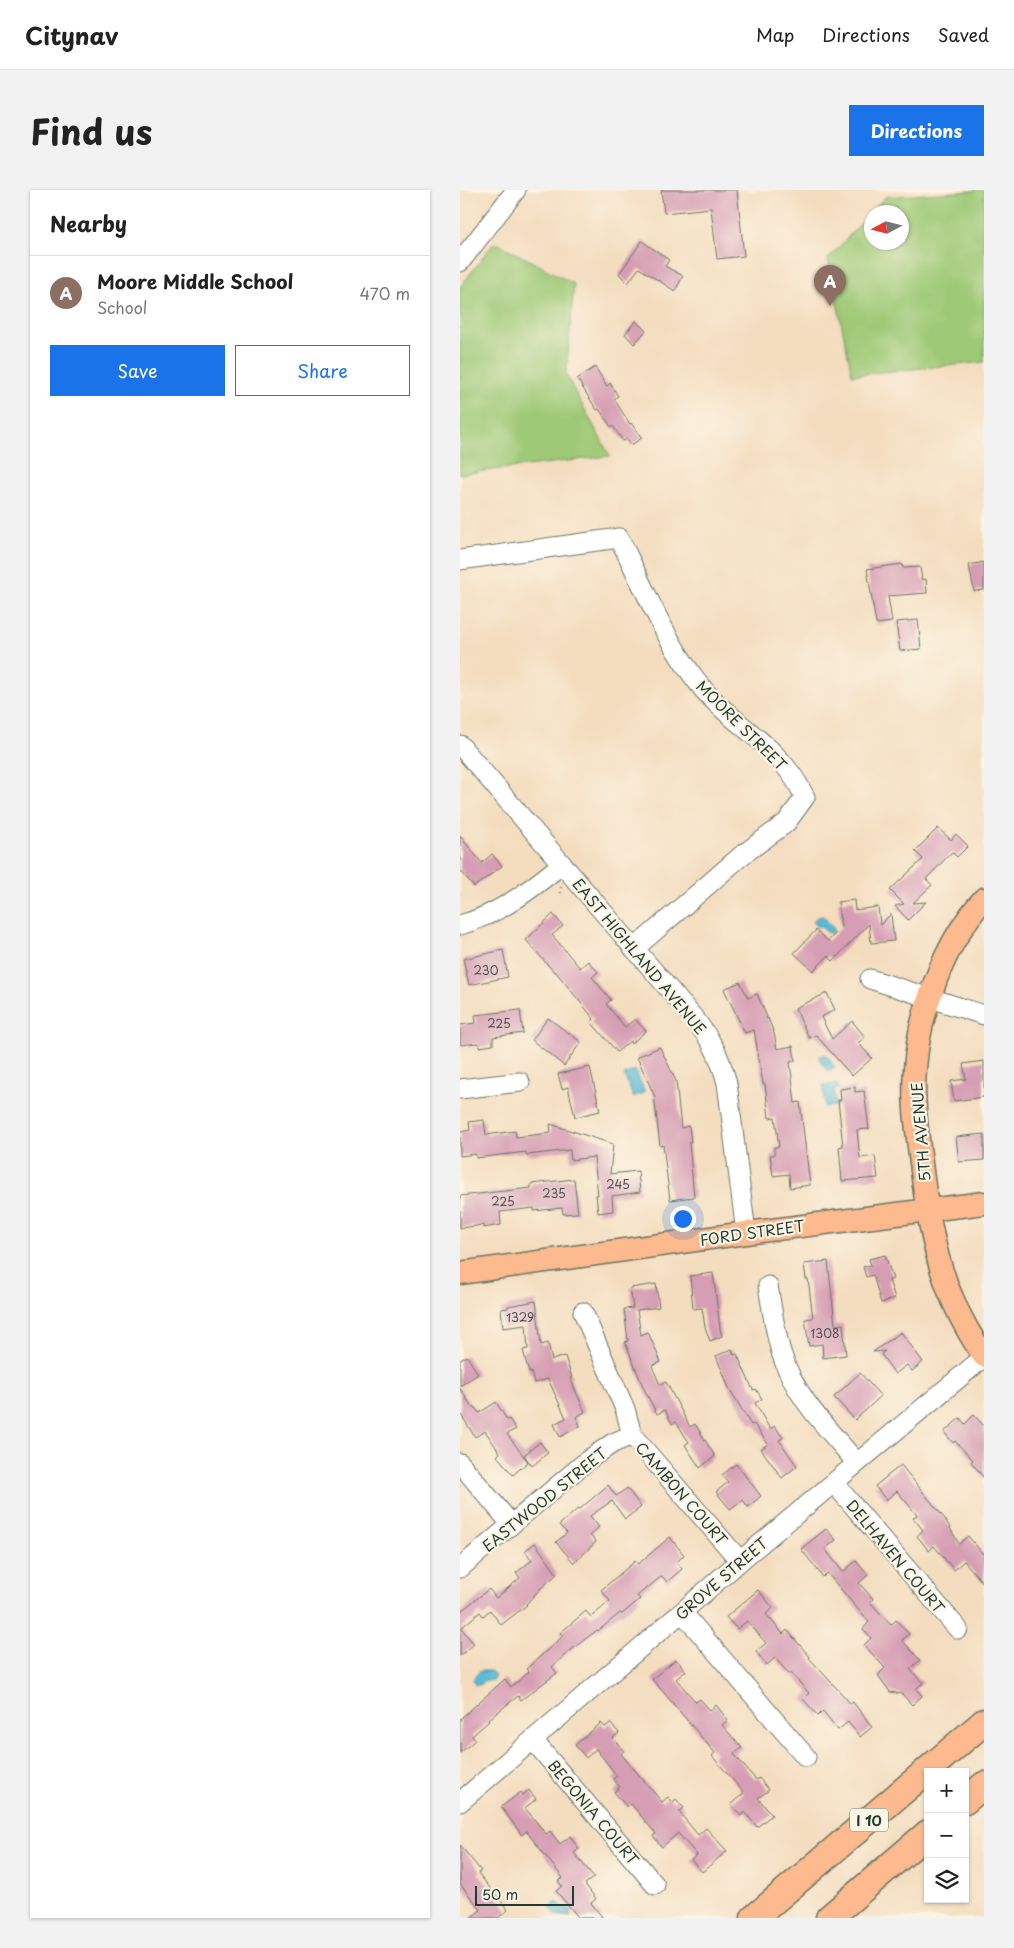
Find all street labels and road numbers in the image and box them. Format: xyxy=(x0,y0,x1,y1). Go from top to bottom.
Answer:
street label: MOORE STREET xyxy=(691,674,793,776)
street label: EAST HIGHLAND AVENUE xyxy=(568,873,712,1039)
street label: 5TH AVENUE xyxy=(904,1081,936,1183)
street label: FORD STREET xyxy=(698,1213,807,1251)
street label: CAMBON COURT xyxy=(631,1436,734,1550)
street label: EASTWOOD STREET xyxy=(477,1441,612,1557)
street label: DELHAVEN COURT xyxy=(842,1494,951,1618)
street label: GROVE STREET xyxy=(670,1531,773,1625)
street label: BEGONIA COURT xyxy=(543,1755,645,1870)
road number: I 10 xyxy=(850,1808,888,1832)

